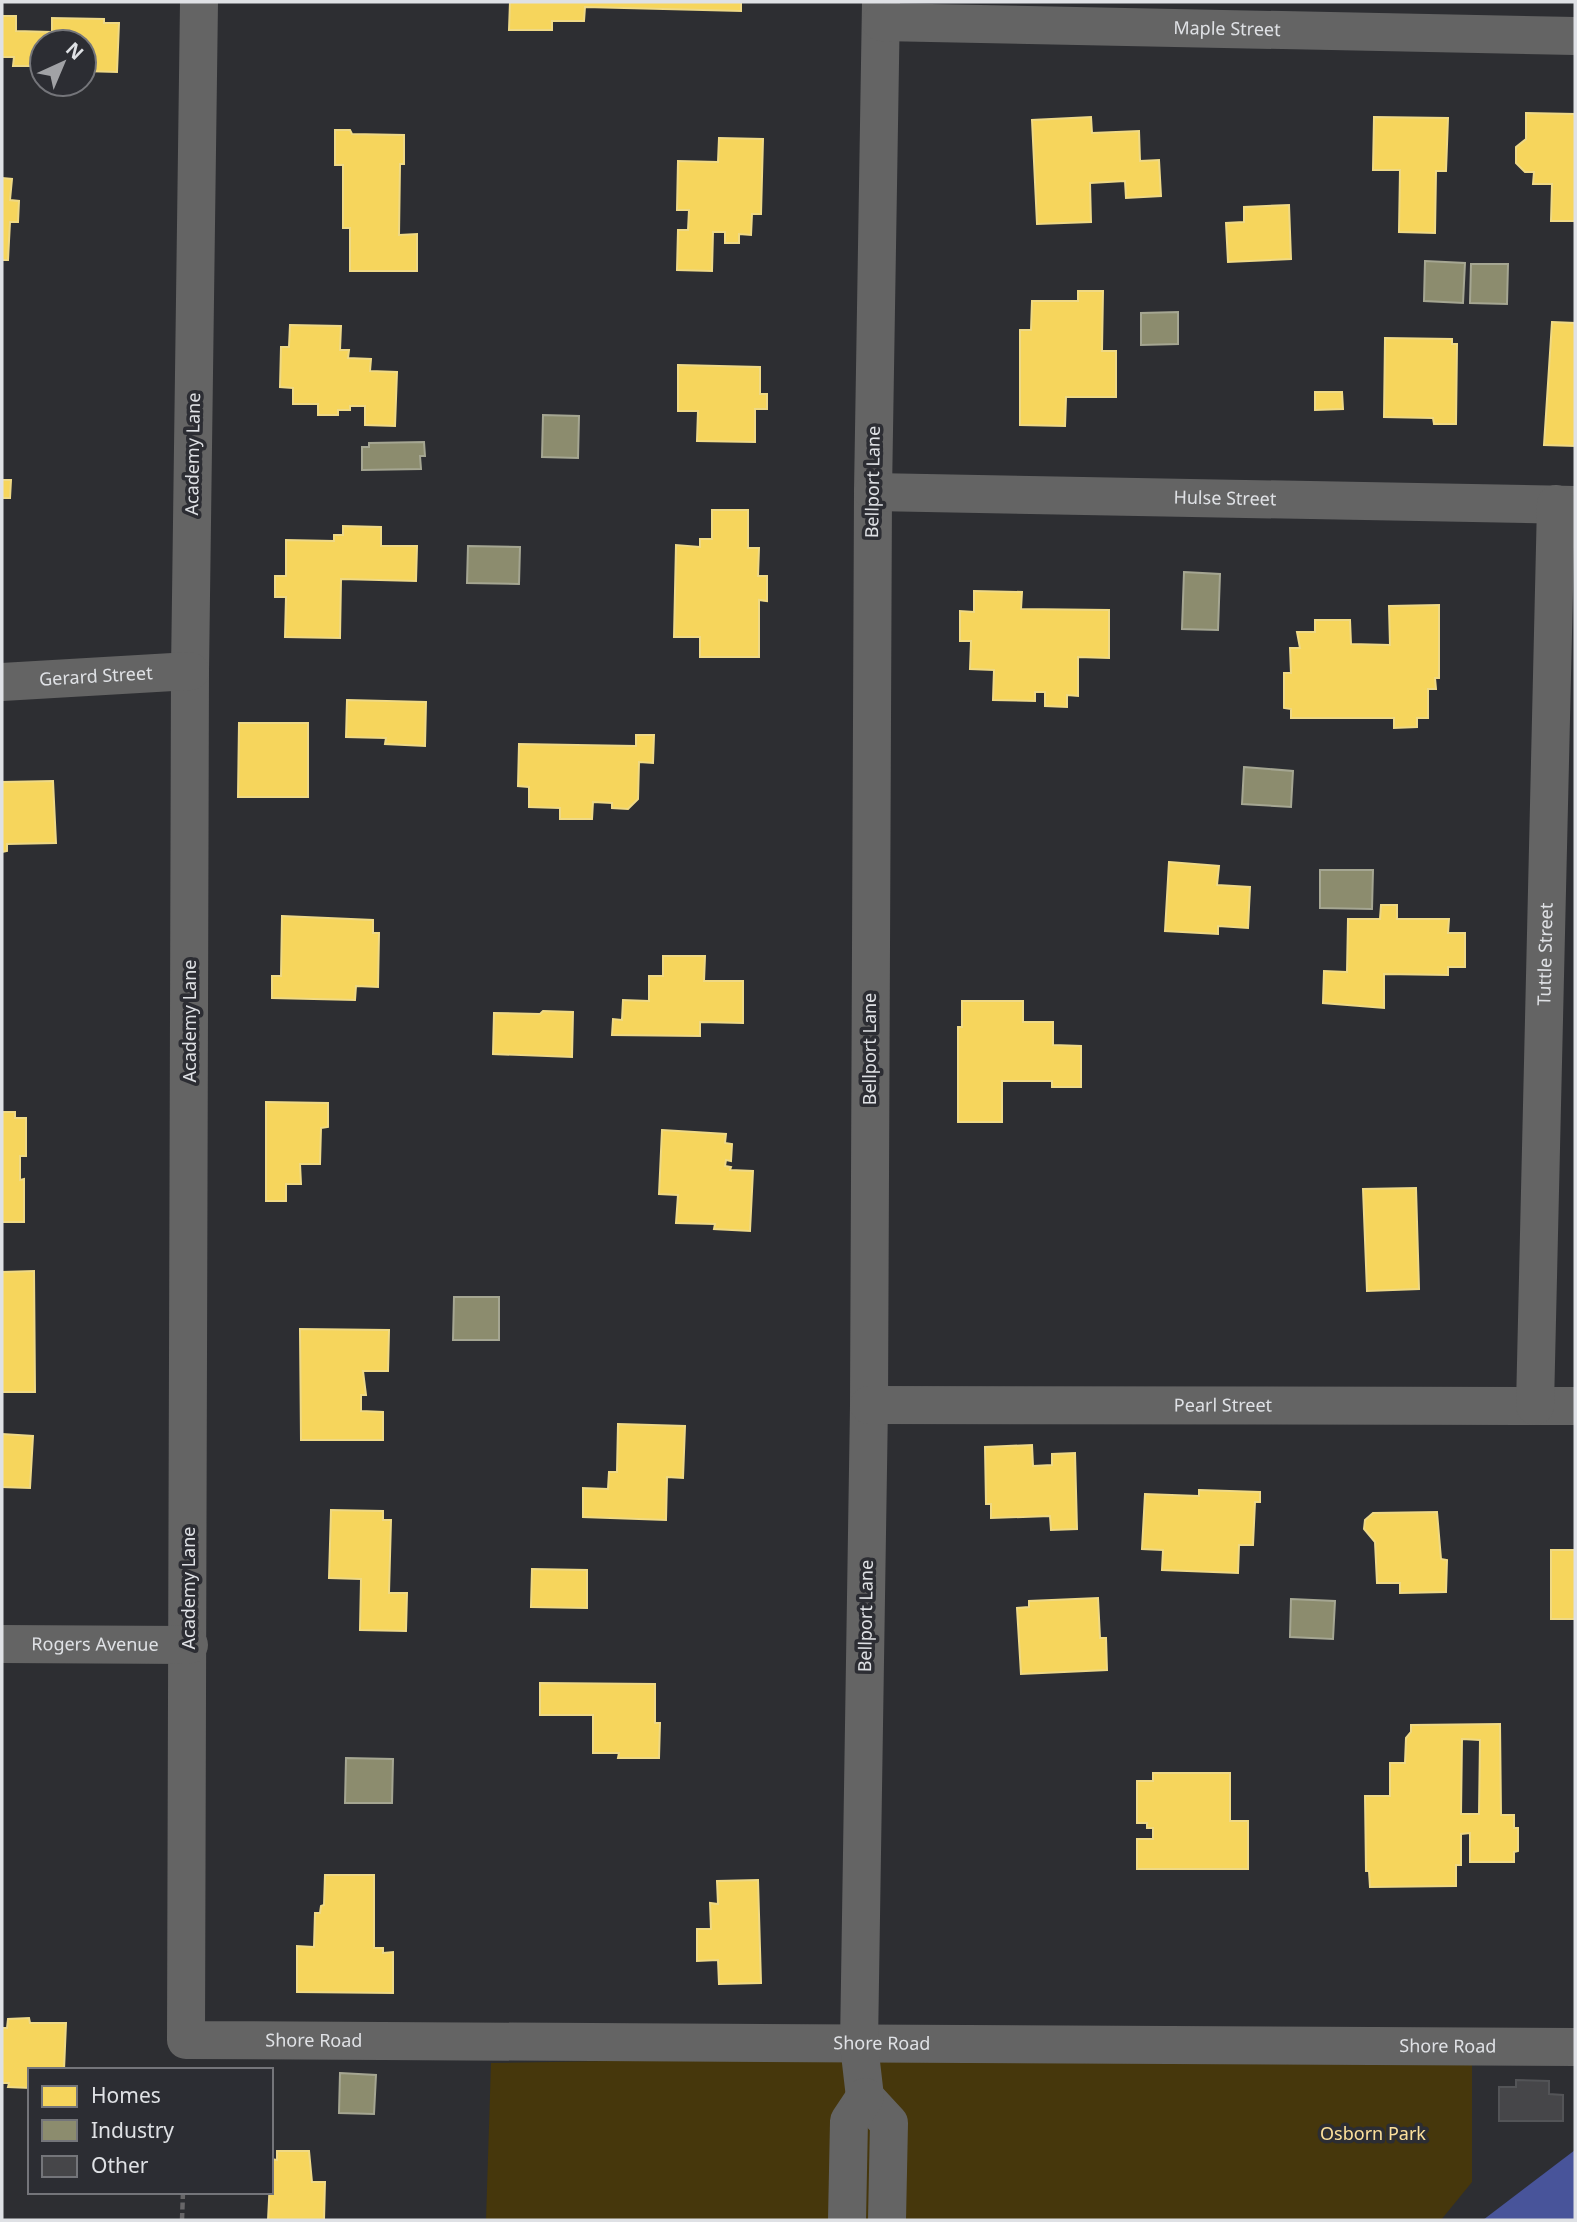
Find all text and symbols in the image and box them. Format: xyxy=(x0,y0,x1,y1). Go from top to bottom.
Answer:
street label: Maple Street xyxy=(1173,15,1281,41)
north arrow xyxy=(28,28,98,98)
text: N xyxy=(60,36,89,65)
street label: Academy Lane xyxy=(179,392,205,516)
street label: Bellport Lane xyxy=(859,426,885,538)
street label: Hulse Street xyxy=(1173,485,1277,510)
street label: Gerard Street xyxy=(38,660,154,691)
street label: Tuttle Street xyxy=(1531,902,1558,1006)
street label: Academy Lane xyxy=(177,960,201,1082)
street label: Bellport Lane xyxy=(857,993,881,1105)
street label: Pearl Street xyxy=(1174,1392,1273,1417)
street label: Academy Lane xyxy=(176,1527,200,1649)
street label: Bellport Lane xyxy=(852,1560,878,1672)
street label: Rogers Avenue xyxy=(31,1631,159,1656)
street label: Shore Road xyxy=(265,2027,363,2052)
street label: Shore Road xyxy=(833,2030,931,2055)
street label: Shore Road xyxy=(1399,2033,1497,2058)
legend xyxy=(28,2068,273,2194)
text: Homes xyxy=(91,2081,161,2109)
text: Industry xyxy=(91,2116,174,2144)
park label: Osborn Park xyxy=(1320,2121,1426,2145)
text: Other xyxy=(91,2151,149,2179)

